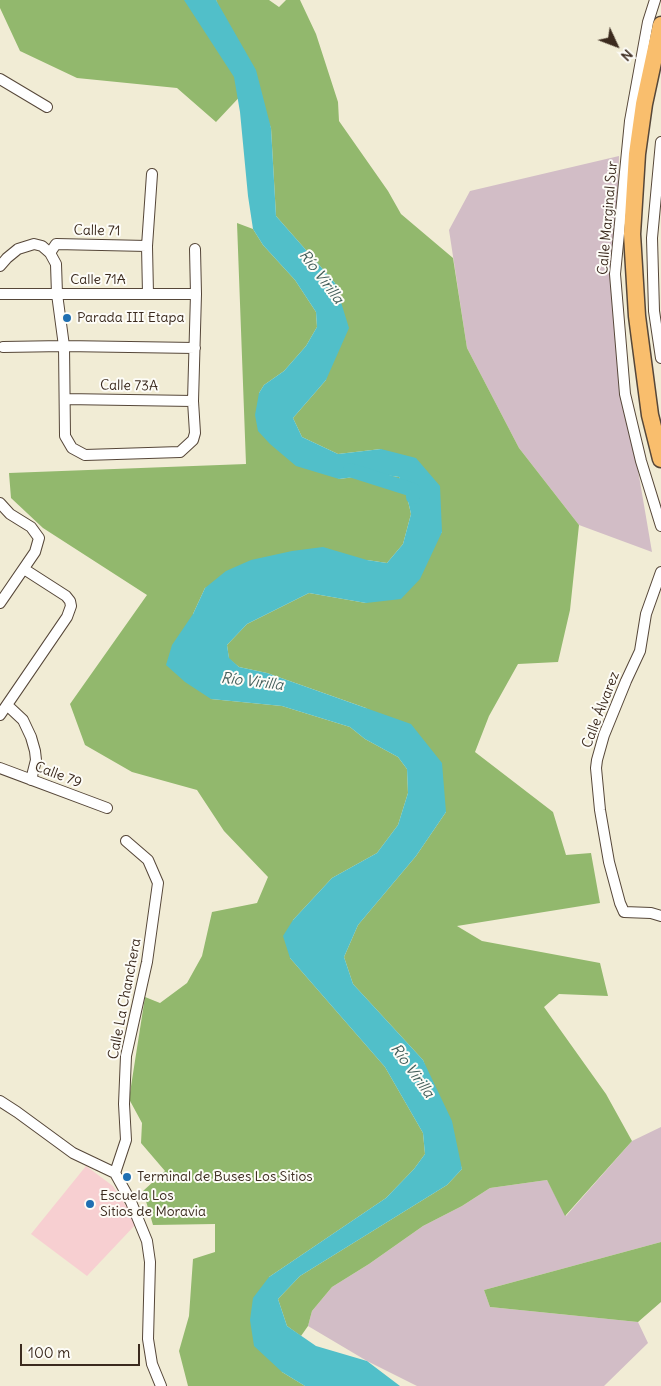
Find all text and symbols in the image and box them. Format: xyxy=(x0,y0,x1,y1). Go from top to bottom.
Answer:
north arrow xyxy=(591,20,641,70)
text: N xyxy=(617,46,637,65)
street label: Calle Marginal Sur xyxy=(595,160,621,276)
street label: Calle 71 xyxy=(74,222,120,240)
water label: Río Virilla xyxy=(295,247,347,307)
street label: Calle 71A xyxy=(70,272,126,288)
place label: Parada III Etapa xyxy=(77,310,185,326)
marker: Parada III Etapa xyxy=(61,312,73,324)
street label: Calle 73A xyxy=(100,377,158,395)
water label: Río Virilla xyxy=(220,669,284,695)
street label: Calle Álvarez xyxy=(579,669,623,751)
street label: Calle 79 xyxy=(32,758,84,792)
street label: Calle La Chanchera xyxy=(105,937,145,1061)
water label: Río Virilla xyxy=(386,1040,438,1102)
place label: Terminal de Buses Los Sitios xyxy=(137,1169,313,1185)
marker: Terminal de Buses Los Sitios xyxy=(121,1171,133,1183)
place label: Escuela Los Sitios de Moravia xyxy=(100,1188,206,1220)
marker: Escuela Los Sitios de Moravia xyxy=(84,1198,96,1210)
scale bar xyxy=(22,1334,142,1366)
text: 100 m xyxy=(28,1343,70,1362)

